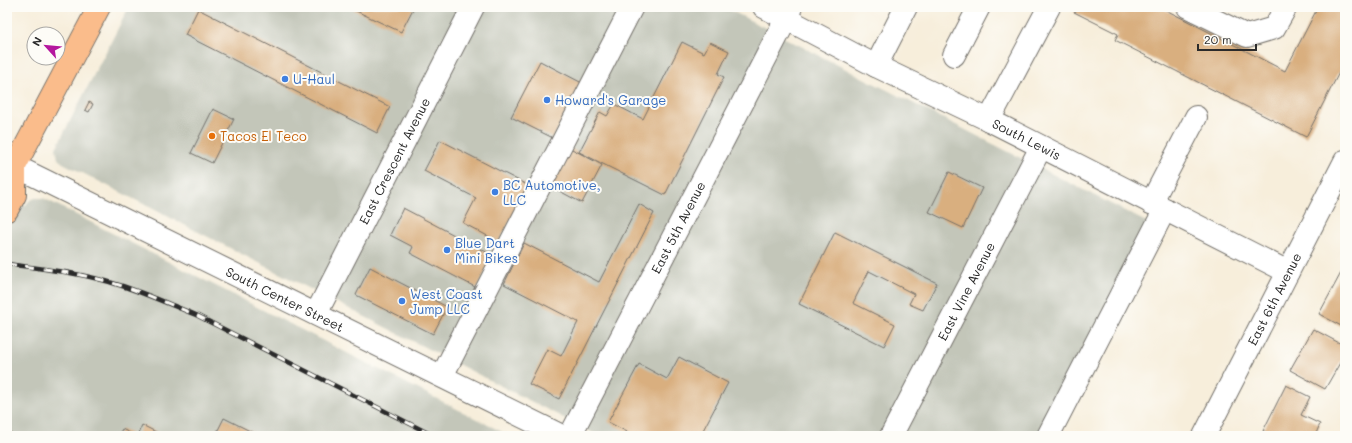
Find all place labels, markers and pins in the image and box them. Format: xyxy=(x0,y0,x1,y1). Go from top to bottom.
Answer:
place label: U-Haul xyxy=(293,70,335,87)
marker: U-Haul xyxy=(280,74,290,84)
place label: Howard's Garage xyxy=(555,91,666,108)
marker: Howard's Garage xyxy=(542,95,552,105)
place label: Tacos El Teco xyxy=(220,127,307,144)
marker: Tacos El Teco xyxy=(207,131,217,141)
place label: BC Automotive, LLC xyxy=(503,176,601,208)
marker: BC Automotive, LLC xyxy=(490,187,500,197)
place label: Blue Dart Mini Bikes xyxy=(455,234,518,266)
marker: Blue Dart Mini Bikes xyxy=(442,245,452,255)
place label: West Coast Jump LLC xyxy=(410,285,483,317)
marker: West Coast Jump LLC xyxy=(397,296,407,306)

